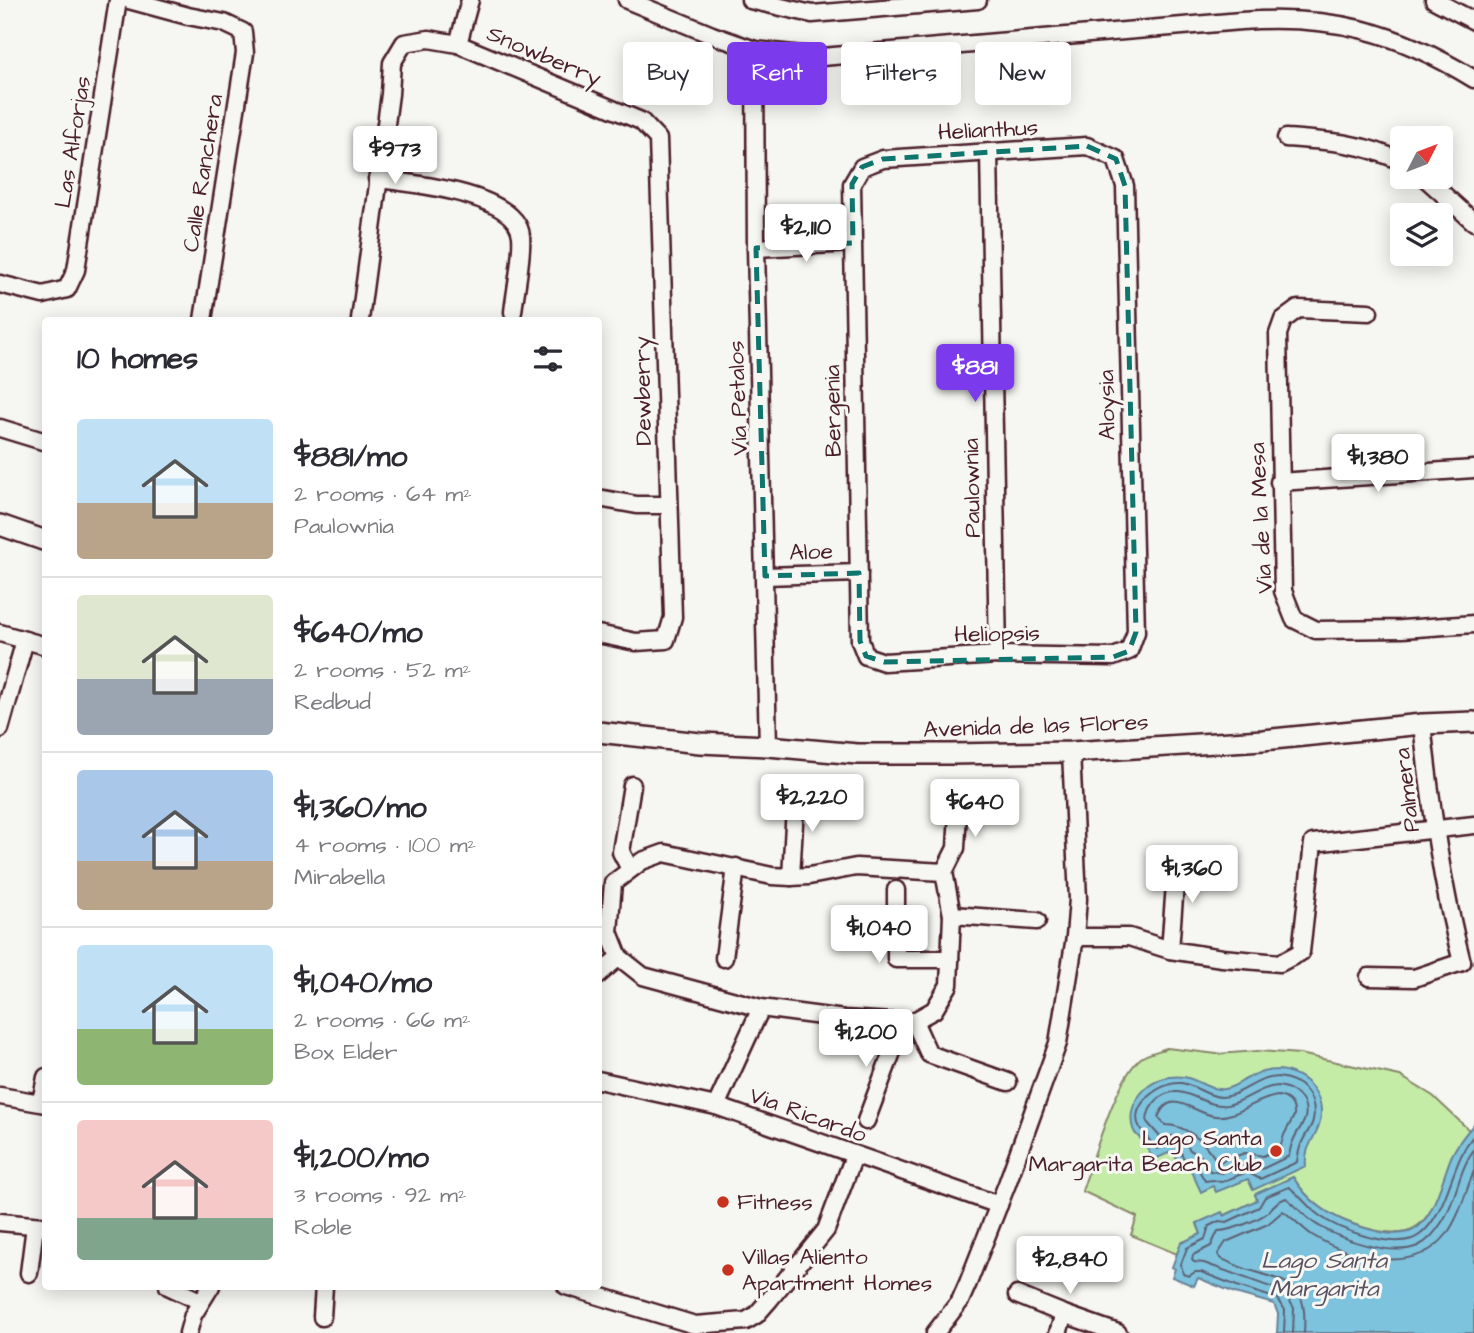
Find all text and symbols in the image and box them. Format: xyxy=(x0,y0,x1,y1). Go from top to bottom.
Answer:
street label: Snowberry xyxy=(482,18,606,95)
chip: Buy xyxy=(623,42,713,105)
chip: Rent xyxy=(727,42,827,105)
chip: Filters xyxy=(841,42,961,105)
chip: New xyxy=(975,42,1071,105)
street label: Las Alforjas xyxy=(47,74,99,210)
street label: Calle Ranchera xyxy=(175,92,231,254)
street label: Helianthus xyxy=(937,111,1039,149)
north arrow xyxy=(1390,126,1452,189)
map controls xyxy=(1390,126,1453,266)
pin: $973 xyxy=(354,127,436,186)
text: $973 xyxy=(369,133,421,165)
button: layers xyxy=(1390,203,1453,266)
pin: $2,110 xyxy=(749,204,863,264)
text: $2,110 xyxy=(781,211,831,243)
street label: Dewberry xyxy=(626,336,661,446)
text: 10 homes xyxy=(77,338,198,380)
icon: filters xyxy=(529,340,567,378)
street label: Via Petalos xyxy=(720,340,756,456)
pin: $881 xyxy=(934,344,1016,404)
text: $881 xyxy=(952,351,998,383)
street label: Bergenia xyxy=(816,364,851,458)
street label: Aloysia xyxy=(1090,369,1125,441)
pin: $1,380 xyxy=(1321,434,1435,494)
text: $881/mo xyxy=(294,436,407,478)
street label: Paulownia xyxy=(955,437,989,538)
street label: Via de la Mesa xyxy=(1241,441,1281,594)
text: $1,380 xyxy=(1348,441,1408,473)
icon: home xyxy=(133,447,217,531)
text: 2 rooms · 64 m² xyxy=(294,478,472,510)
text: Paulownia xyxy=(294,510,394,542)
street label: Aloe xyxy=(789,535,833,569)
text: $640/mo xyxy=(294,612,423,654)
street label: Heliopsis xyxy=(954,617,1040,651)
icon: home xyxy=(133,623,217,707)
text: 2 rooms · 52 m² xyxy=(294,654,471,686)
text: Redbud xyxy=(294,686,371,718)
street label: Avenida de las Flores xyxy=(923,706,1149,746)
street label: Palmera xyxy=(1386,746,1428,834)
pin: $2,220 xyxy=(755,774,869,834)
pin: $640 xyxy=(934,780,1016,839)
text: $2,220 xyxy=(777,781,847,813)
text: $640 xyxy=(946,786,1004,818)
text: $1,360/mo xyxy=(294,787,427,829)
icon: home xyxy=(133,798,217,882)
text: 4 rooms · 100 m² xyxy=(294,829,476,861)
pin: $1,360 xyxy=(1135,846,1249,905)
text: $1,360 xyxy=(1162,852,1222,884)
text: Mirabella xyxy=(294,861,385,893)
pin: $1,040 xyxy=(822,906,936,965)
text: $1,040 xyxy=(847,912,911,944)
text: $1,040/mo xyxy=(294,962,432,1004)
icon: home xyxy=(133,973,217,1057)
text: 2 rooms · 66 m² xyxy=(294,1004,471,1036)
pin: $1,200 xyxy=(809,1010,923,1069)
text: $1,200 xyxy=(835,1016,897,1048)
text: Box Elder xyxy=(294,1036,397,1068)
street label: Via Ricardo xyxy=(745,1079,871,1151)
place label: Lago Santa Margarita Beach Club xyxy=(1028,1122,1262,1181)
text: $1,200/mo xyxy=(294,1137,429,1179)
marker: Lago Santa Margarita Beach Club xyxy=(1268,1143,1284,1159)
icon: home xyxy=(133,1148,217,1232)
text: 3 rooms · 92 m² xyxy=(294,1179,467,1211)
place label: Fitness xyxy=(737,1186,813,1218)
marker: Fitness xyxy=(715,1194,731,1210)
text: Roble xyxy=(294,1211,352,1243)
pin: $2,840 xyxy=(1013,1236,1127,1296)
place label: Villas Aliento Apartment Homes xyxy=(742,1241,932,1299)
text: $2,840 xyxy=(1032,1243,1108,1275)
water label: Lago Santa Margarita xyxy=(1261,1244,1389,1307)
marker: Villas Aliento Apartment Homes xyxy=(720,1262,736,1278)

